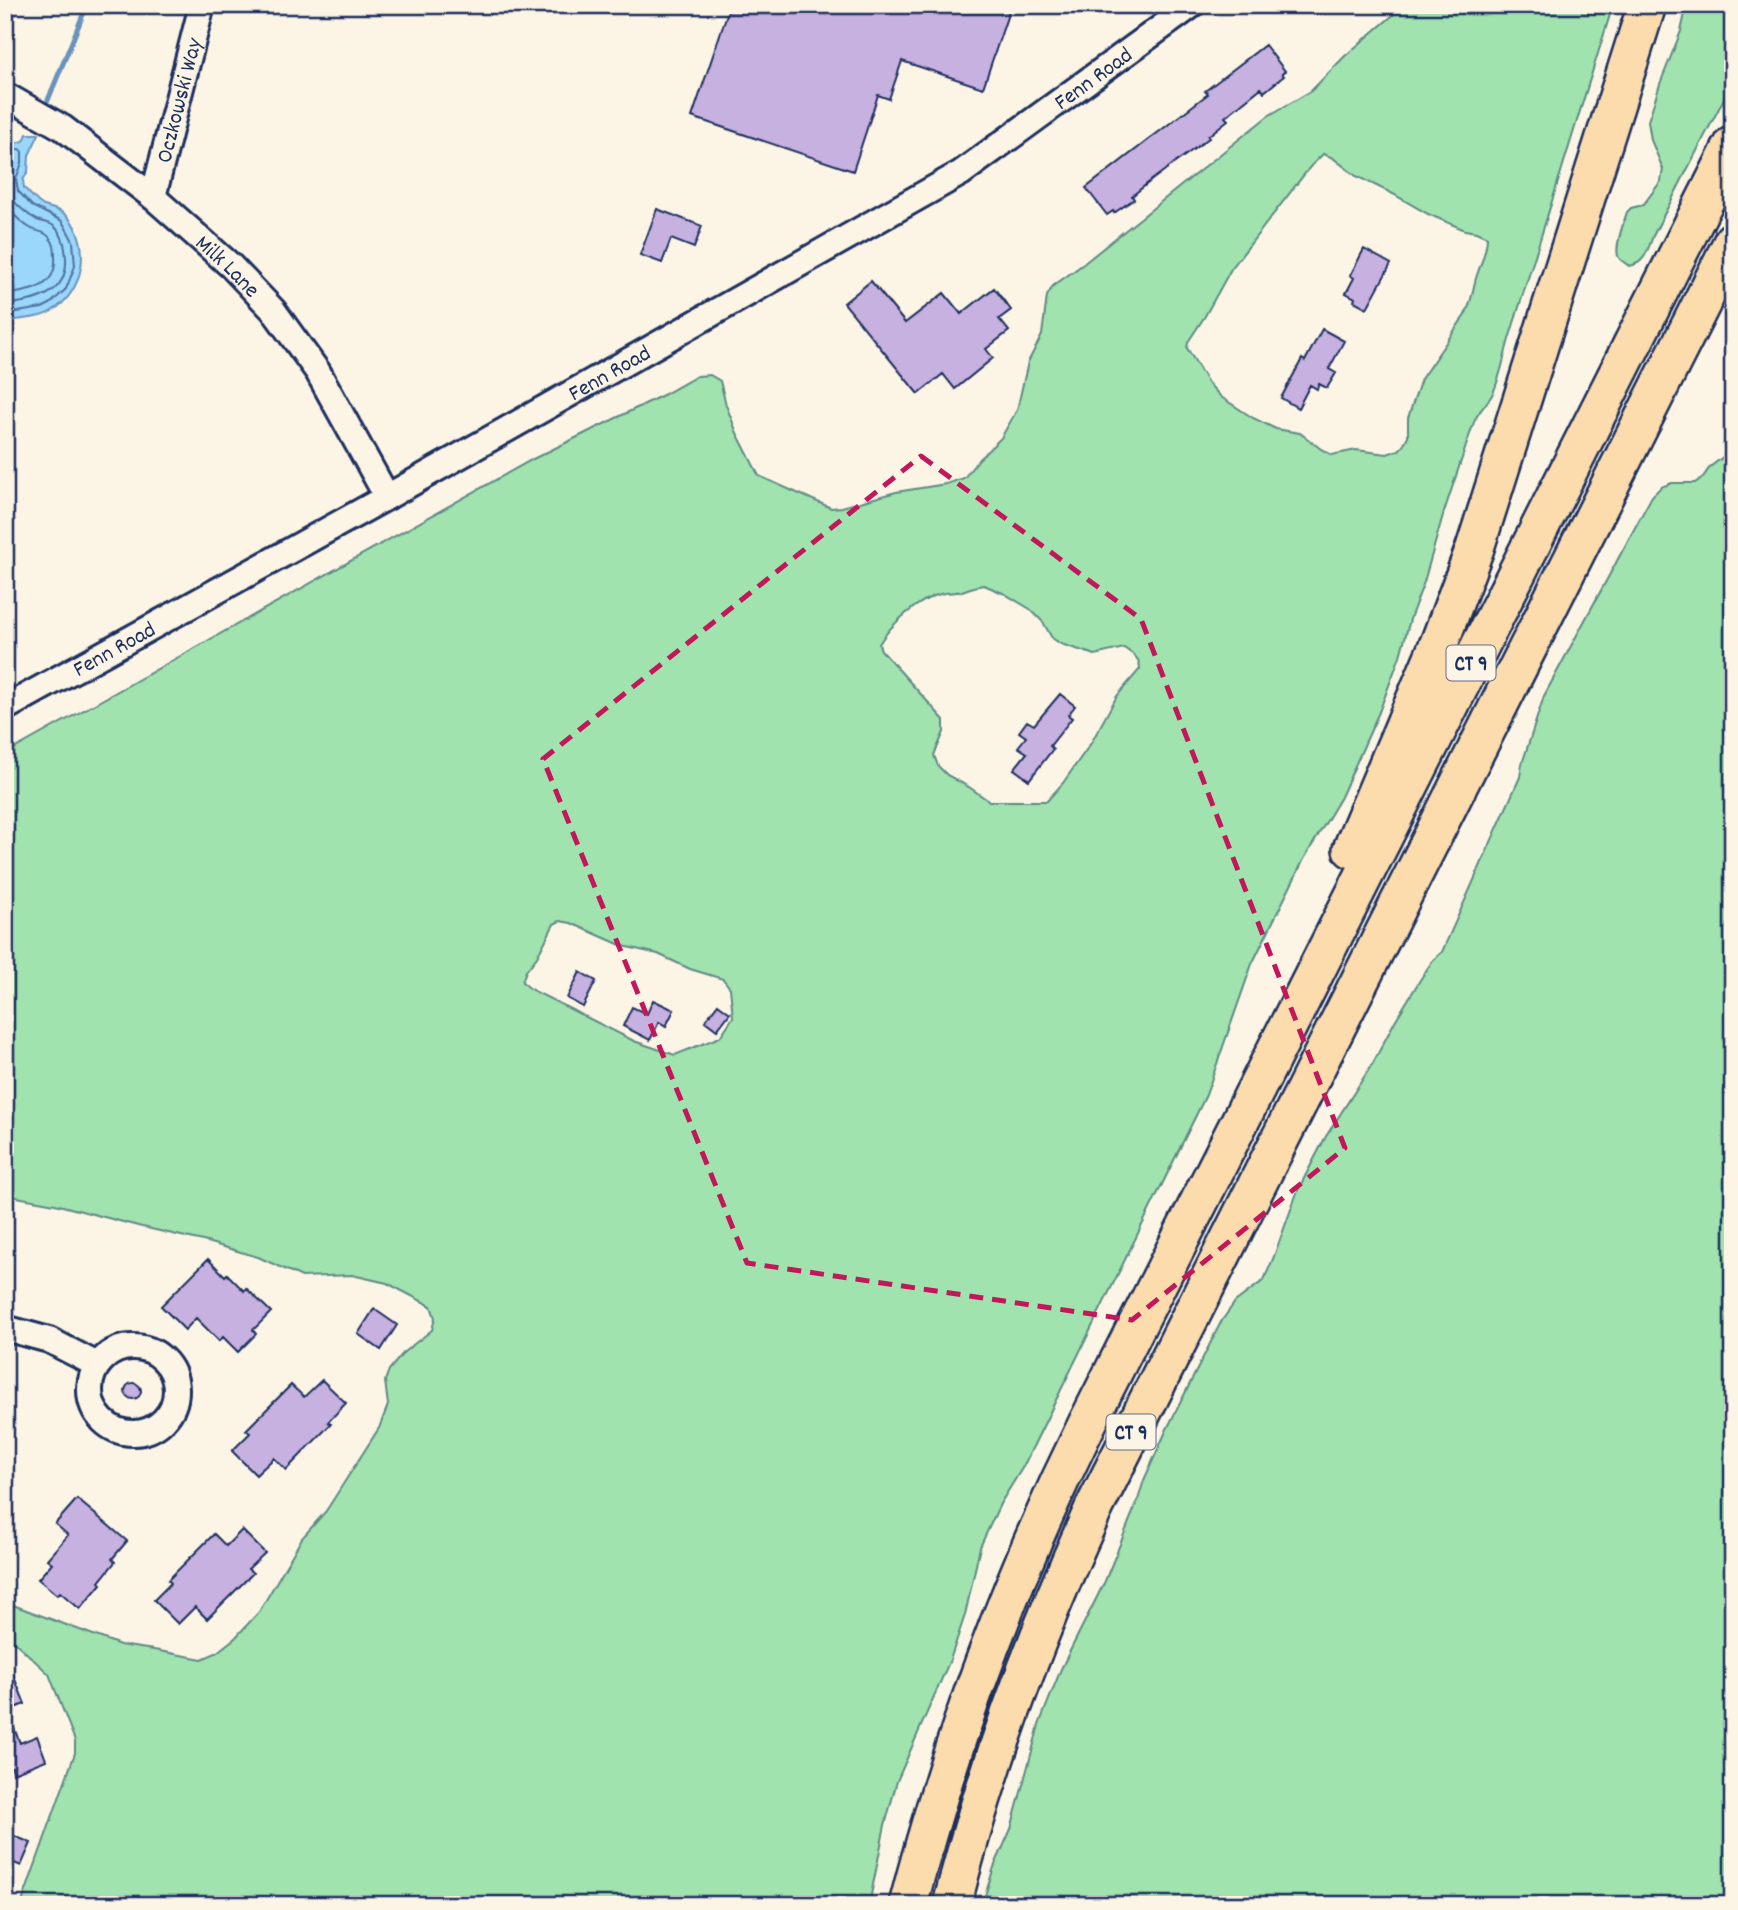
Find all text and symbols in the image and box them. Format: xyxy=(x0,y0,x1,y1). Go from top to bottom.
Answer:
street label: Oczkowski Way xyxy=(149,34,213,167)
street label: Fenn Road xyxy=(1048,40,1141,120)
street label: Milk Lane xyxy=(186,229,266,307)
street label: Fenn Road xyxy=(563,338,658,411)
street label: Fenn Road xyxy=(68,615,163,687)
road number: CT 9 xyxy=(1446,646,1496,680)
road number: CT 9 xyxy=(1106,1414,1156,1450)

